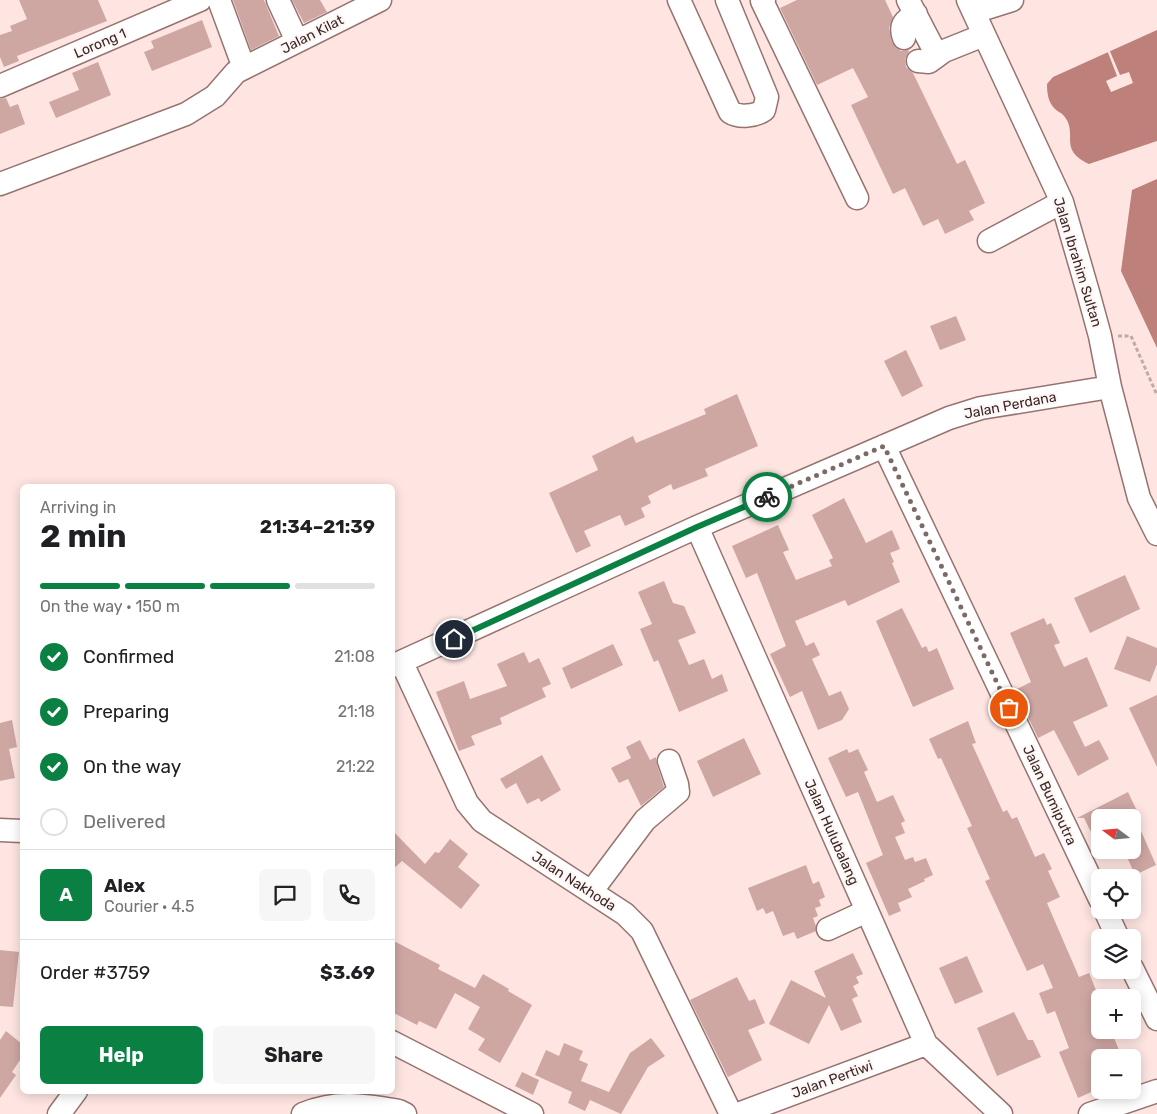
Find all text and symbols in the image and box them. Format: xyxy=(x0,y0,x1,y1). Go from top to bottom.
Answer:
street label: Jalan Kilat xyxy=(278,11,347,57)
street label: Lorong 1 xyxy=(71,25,129,62)
street label: Jalan Ibrahim Sultan xyxy=(1050,195,1105,329)
street label: Jalan Perdana xyxy=(962,388,1058,423)
courier xyxy=(742,472,792,522)
icon: bike xyxy=(753,483,781,511)
text: Arriving in xyxy=(40,498,116,517)
text: 21:34–21:39 xyxy=(260,515,375,538)
text: 2 min xyxy=(40,517,127,555)
text: On the way · 150 m xyxy=(40,597,180,616)
pin xyxy=(433,618,475,660)
icon: home xyxy=(440,625,468,653)
icon: check xyxy=(40,643,68,671)
text: Confirmed xyxy=(83,645,174,668)
text: 21:08 xyxy=(334,647,375,666)
pin xyxy=(988,687,1030,729)
icon: bag xyxy=(995,694,1023,722)
icon: check xyxy=(40,698,68,726)
text: Preparing xyxy=(83,700,169,723)
text: 21:18 xyxy=(338,702,375,721)
street label: Jalan Bumiputra xyxy=(1019,743,1080,848)
icon: check xyxy=(40,753,68,781)
text: On the way xyxy=(83,755,181,778)
text: 21:22 xyxy=(336,757,375,776)
street label: Jalan Hulubalang xyxy=(801,777,862,888)
north arrow xyxy=(1091,809,1141,859)
map controls xyxy=(1091,809,1141,1099)
text: Delivered xyxy=(83,810,166,833)
street label: Jalan Nakhoda xyxy=(528,848,619,915)
button: chat xyxy=(259,869,311,921)
button: phone xyxy=(323,869,375,921)
button: locate xyxy=(1091,869,1141,919)
text: Alex xyxy=(104,874,145,897)
text: A xyxy=(59,883,73,906)
text: Courier · 4.5 xyxy=(104,897,194,916)
button: layers xyxy=(1091,929,1141,979)
text: Order #3759 xyxy=(40,961,150,984)
text: $3.69 xyxy=(320,961,375,984)
button: + xyxy=(1091,989,1141,1039)
button: Help xyxy=(40,1026,203,1084)
button: Share xyxy=(213,1026,375,1084)
button: − xyxy=(1091,1049,1141,1099)
street label: Jalan Pertiwi xyxy=(789,1057,875,1102)

